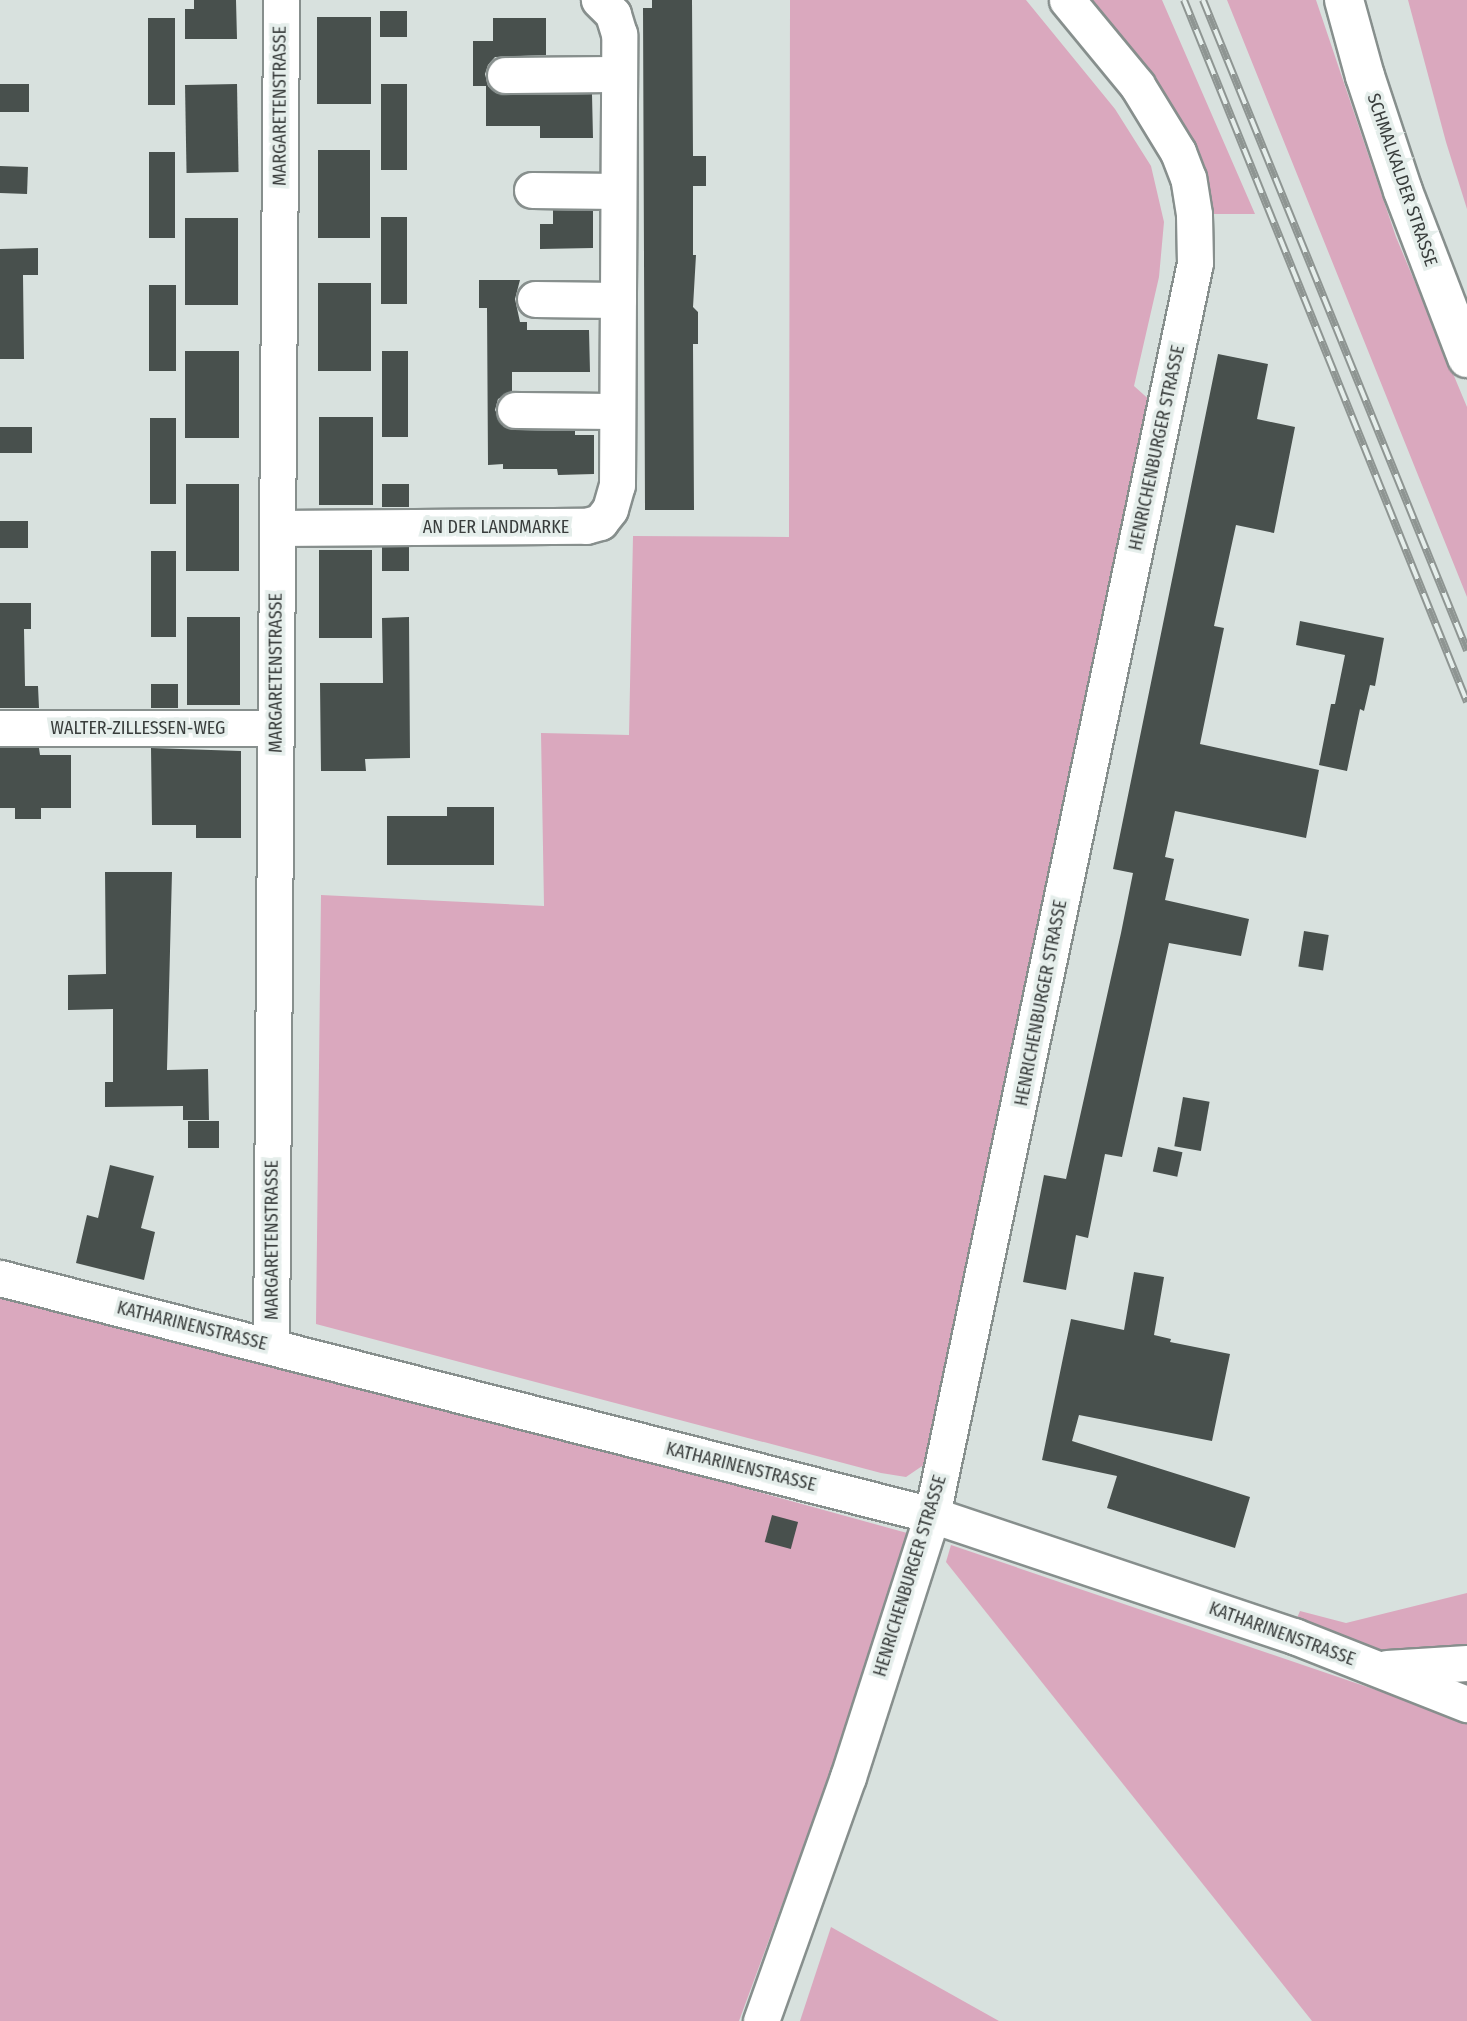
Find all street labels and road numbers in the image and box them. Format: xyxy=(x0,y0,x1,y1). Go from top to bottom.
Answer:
street label: MARGARETENSTRASSE xyxy=(269,26,291,186)
street label: SCHMALKALDER STRASSE xyxy=(1362,91,1442,269)
street label: HENRICHENBURGER STRASSE xyxy=(1125,343,1189,553)
street label: AN DER LANDMARKE xyxy=(423,516,569,538)
street label: MARGARETENSTRASSE xyxy=(265,593,287,753)
street label: WALTER-ZILLESSEN-WEG xyxy=(51,717,225,739)
street label: HENRICHENBURGER STRASSE xyxy=(1010,898,1072,1108)
street label: MARGARETENSTRASSE xyxy=(261,1160,283,1320)
street label: KATHARINENSTRASSE xyxy=(115,1297,269,1355)
street label: KATHARINENSTRASSE xyxy=(664,1438,818,1496)
street label: HENRICHENBURGER STRASSE xyxy=(869,1473,951,1679)
street label: KATHARINENSTRASSE xyxy=(1206,1598,1358,1670)

